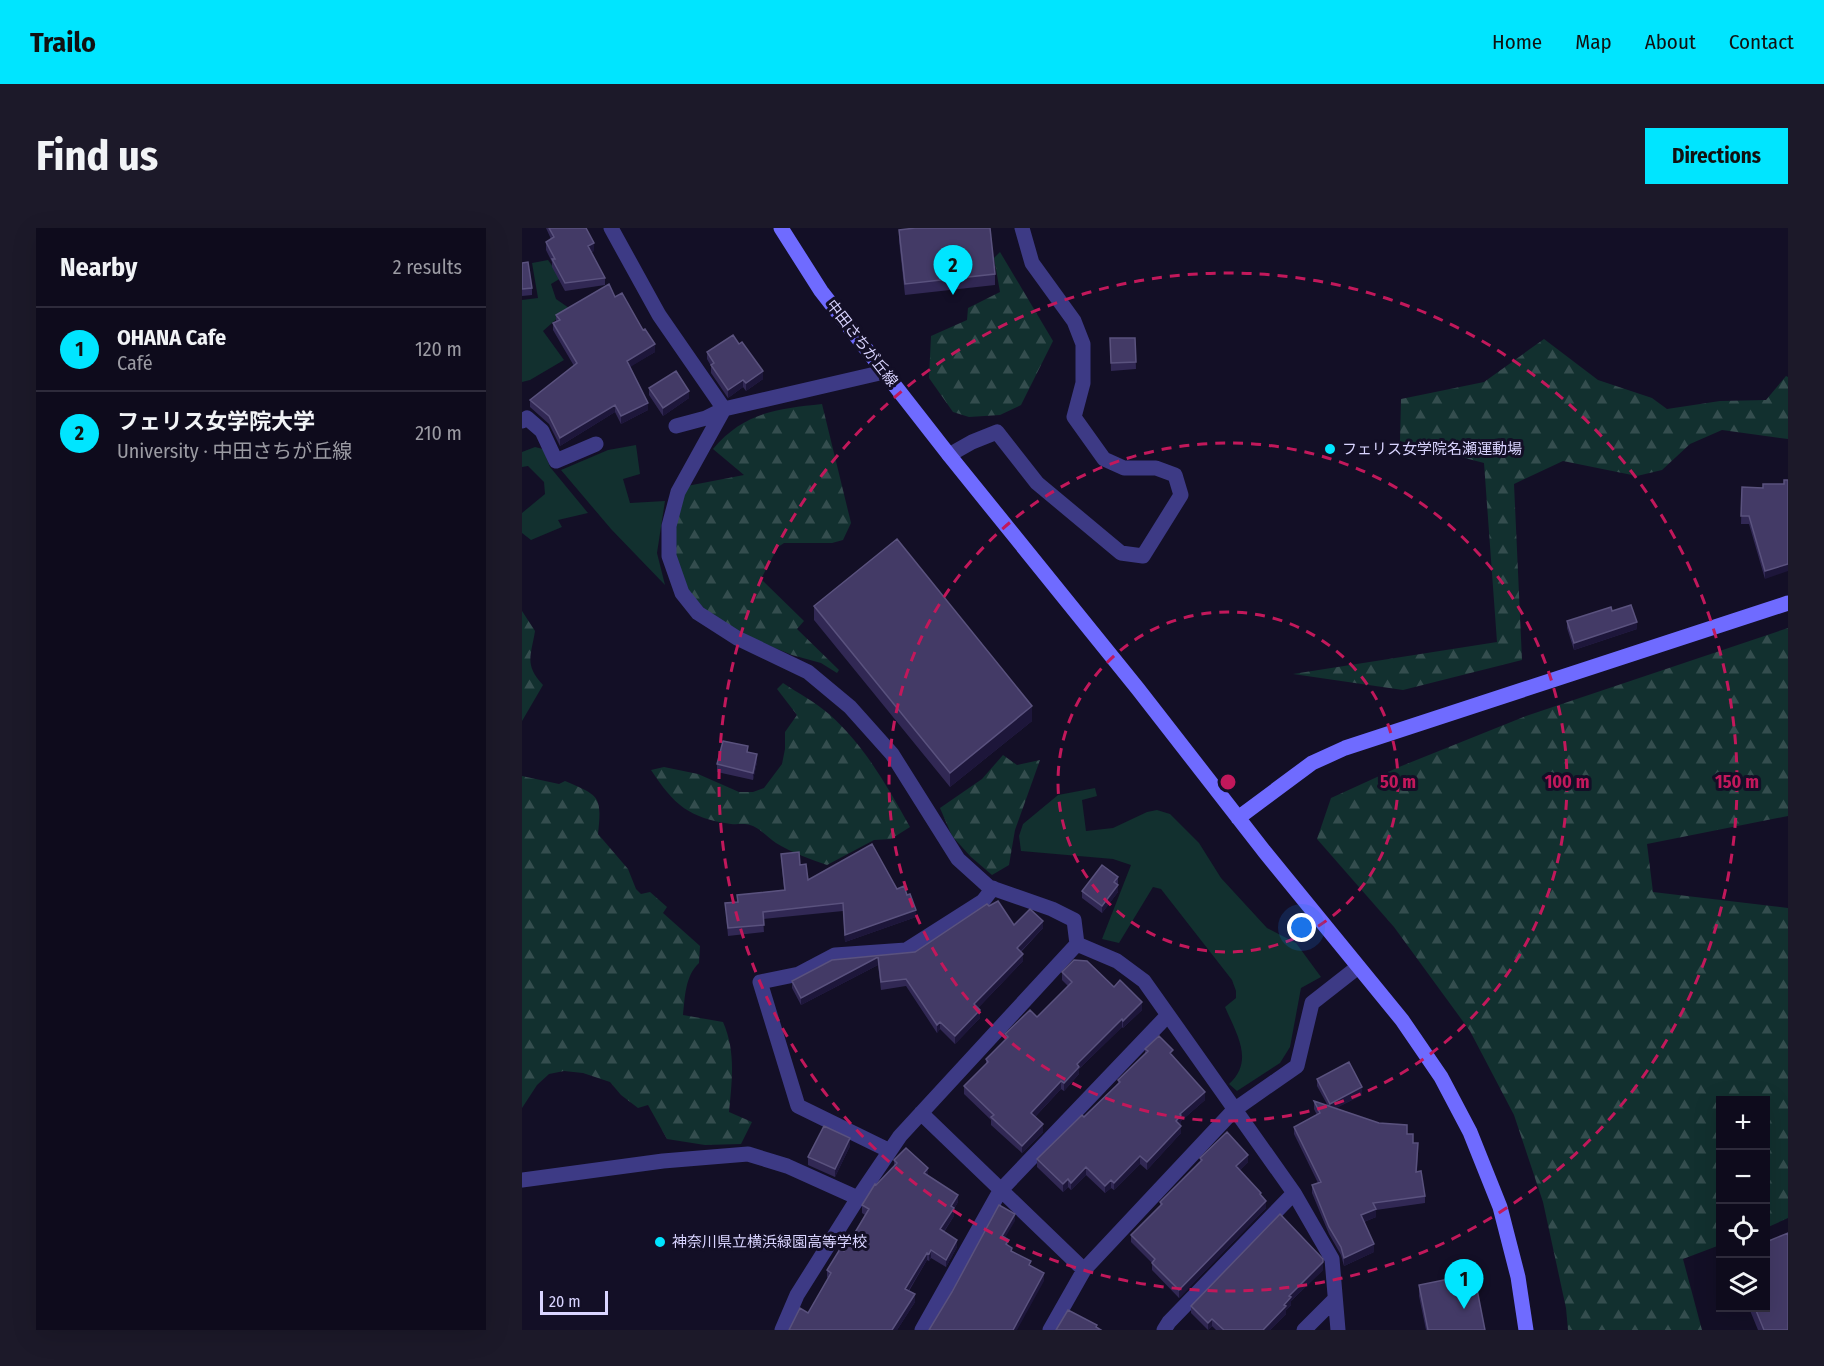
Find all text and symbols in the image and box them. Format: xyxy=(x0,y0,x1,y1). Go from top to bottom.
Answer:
text: Trailo xyxy=(30,26,96,59)
text: Home xyxy=(1492,29,1542,55)
text: Map xyxy=(1575,29,1612,55)
text: About xyxy=(1645,29,1696,55)
text: Contact xyxy=(1729,29,1794,55)
button: Directions xyxy=(1645,128,1788,184)
text: Find us xyxy=(36,131,158,181)
pin: 2 xyxy=(934,245,972,295)
text: Nearby xyxy=(60,252,137,283)
text: 2 results xyxy=(393,255,462,279)
street label: 中田さちが丘線 xyxy=(823,296,901,390)
text: OHANA Cafe xyxy=(117,324,226,351)
text: 1 xyxy=(75,337,84,361)
text: 120 m xyxy=(415,337,462,361)
text: Café xyxy=(117,351,153,375)
text: フェリス女学院大学 xyxy=(117,408,315,435)
text: 2 xyxy=(75,421,84,445)
text: 210 m xyxy=(415,421,462,445)
text: University · 中田さちが丘線 xyxy=(117,439,352,463)
place label: フェリス女学院名瀬運動場 xyxy=(1342,440,1522,458)
marker: フェリス女学院名瀬運動場 xyxy=(1323,442,1337,456)
text: 50 m xyxy=(1380,771,1416,793)
text: 100 m xyxy=(1545,771,1589,793)
text: 150 m xyxy=(1715,771,1759,793)
centre of rings xyxy=(1218,772,1238,792)
your location xyxy=(1287,913,1316,942)
map controls xyxy=(1716,1096,1770,1312)
button: + xyxy=(1716,1096,1770,1150)
button: − xyxy=(1716,1150,1770,1204)
button: locate xyxy=(1716,1204,1770,1258)
place label: 神奈川県立横浜緑園高等学校 xyxy=(672,1233,867,1251)
marker: 神奈川県立横浜緑園高等学校 xyxy=(653,1235,667,1249)
button: layers xyxy=(1716,1258,1770,1312)
pin: 1 xyxy=(1444,1260,1484,1309)
scale bar xyxy=(540,1288,608,1316)
text: 20 m xyxy=(549,1292,580,1311)

